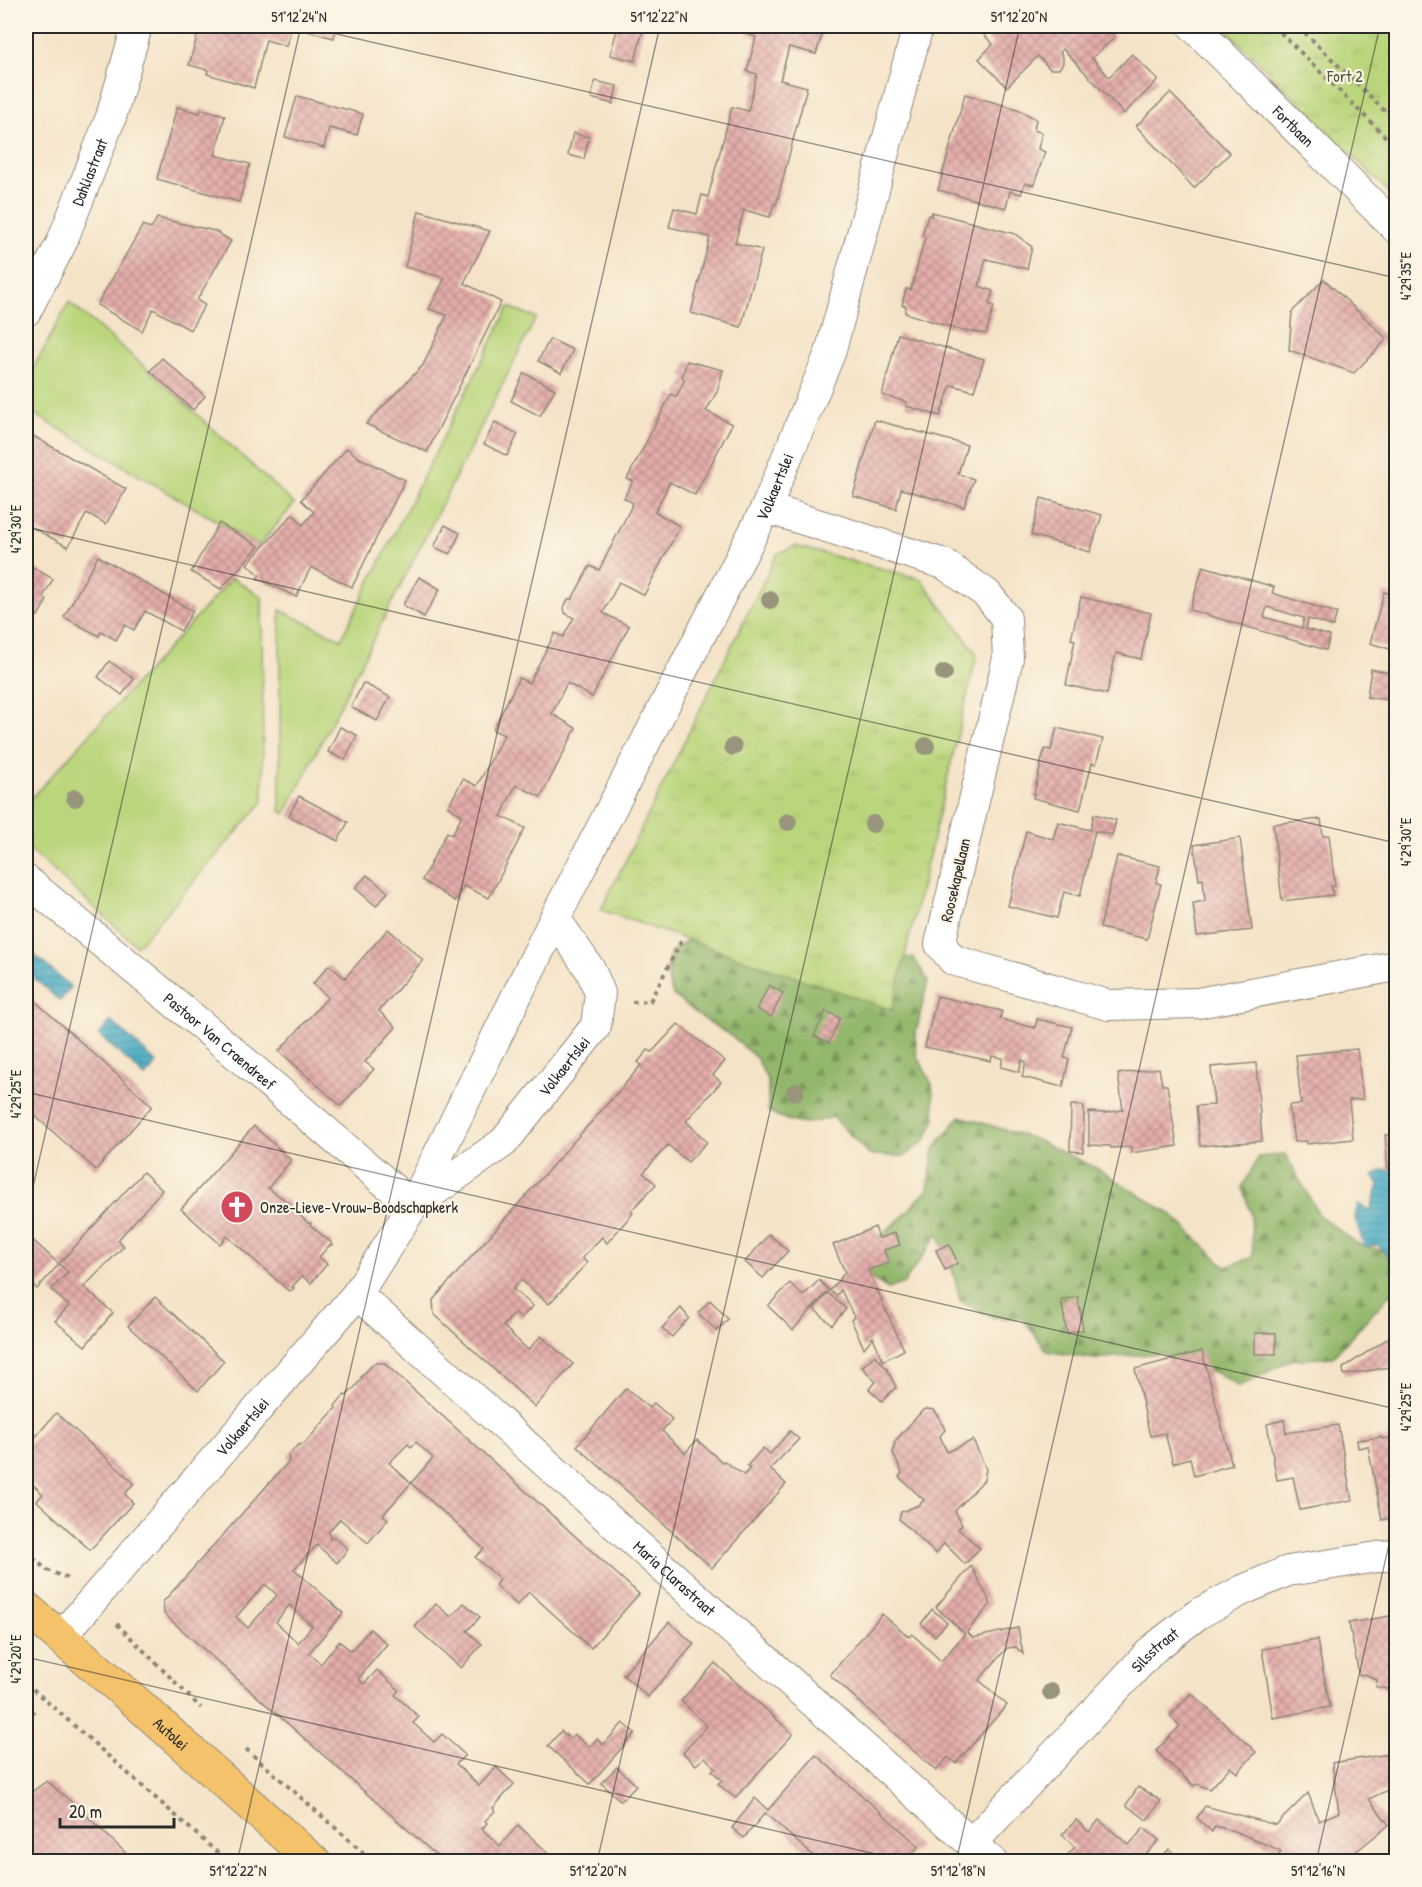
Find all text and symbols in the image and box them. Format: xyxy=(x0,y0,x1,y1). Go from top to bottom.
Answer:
text: 51°12'24"N xyxy=(271,6,327,27)
text: 51°12'22"N xyxy=(631,6,687,27)
text: 51°12'20"N xyxy=(991,6,1047,27)
park label: Fort 2 xyxy=(1326,65,1363,87)
street label: Fortbaan xyxy=(1267,100,1319,152)
street label: Dahliastraat xyxy=(66,135,113,209)
text: 4°29'35"E xyxy=(1395,251,1416,300)
street label: Volkaertslei xyxy=(750,450,799,524)
text: 4°29'30"E xyxy=(5,504,26,553)
text: 4°29'30"E xyxy=(1395,817,1416,866)
street label: Roosekapellaan xyxy=(935,836,975,924)
street label: Pastoor Van Craendreef xyxy=(159,987,281,1095)
street label: Volkaertslei xyxy=(533,1032,595,1101)
text: 4°29'25"E xyxy=(5,1069,26,1118)
church icon: Onze-Lieve-Vrouw-Boodschapkerk xyxy=(219,1189,255,1225)
place label: Onze-Lieve-Vrouw-Boodschapkerk xyxy=(260,1196,458,1218)
text: 4°29'25"E xyxy=(1395,1382,1416,1431)
street label: Volkaertslei xyxy=(211,1393,274,1461)
street label: Maria Clarastraat xyxy=(629,1535,721,1621)
street label: Silsstraat xyxy=(1126,1622,1183,1677)
text: 4°29'20"E xyxy=(5,1634,26,1684)
street label: Autolei xyxy=(149,1712,193,1755)
scale bar xyxy=(60,1791,174,1829)
text: 20 m xyxy=(69,1799,102,1824)
text: 51°12'22"N xyxy=(210,1860,266,1881)
text: 51°12'20"N xyxy=(570,1860,626,1881)
text: 51°12'18"N xyxy=(931,1860,985,1881)
text: 51°12'16"N xyxy=(1291,1860,1345,1881)

